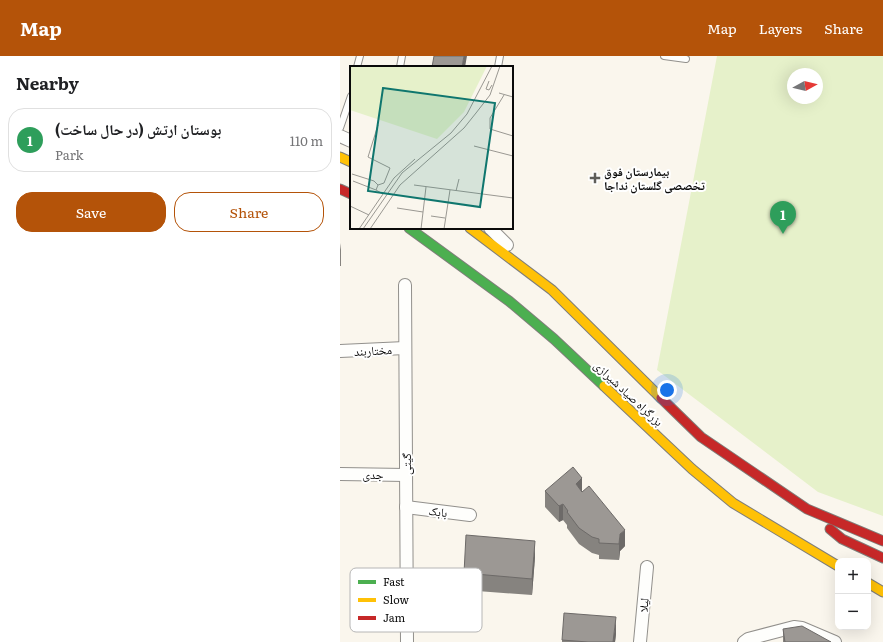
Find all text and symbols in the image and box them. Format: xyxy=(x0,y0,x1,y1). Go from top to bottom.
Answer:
text: Map xyxy=(20,14,62,42)
text: Map xyxy=(707,18,737,38)
text: Layers xyxy=(759,18,802,38)
text: Share xyxy=(824,18,863,38)
inset map xyxy=(350,66,513,229)
north arrow xyxy=(787,68,823,104)
text: Nearby xyxy=(16,70,79,95)
text: بوستان ارتش (در حال ساخت) xyxy=(55,117,221,140)
text: 1 xyxy=(27,131,33,150)
text: 110 m xyxy=(290,131,323,150)
text: Park xyxy=(55,145,84,164)
place label: بیمارستان فوق تخصصی گلستان نداجا xyxy=(604,162,706,194)
marker: بیمارستان فوق تخصصی گلستان نداجا xyxy=(589,172,601,184)
button: Save xyxy=(16,192,166,232)
button: Share xyxy=(174,192,324,232)
pin: 1 xyxy=(770,201,796,234)
street label: مختاربند xyxy=(354,340,392,360)
street label: بزرگراه صیاد شیرازی xyxy=(590,356,668,430)
your location xyxy=(657,380,677,400)
street label: گیتی xyxy=(397,453,415,475)
street label: جدی xyxy=(362,465,384,483)
street label: بابک xyxy=(427,501,449,521)
map controls xyxy=(835,558,871,630)
button: + xyxy=(835,558,871,594)
legend xyxy=(350,568,482,632)
text: Fast xyxy=(383,573,405,589)
text: Slow xyxy=(383,591,409,607)
button: − xyxy=(835,594,871,630)
street label: لیلا xyxy=(633,597,653,613)
text: Jam xyxy=(383,609,406,625)

